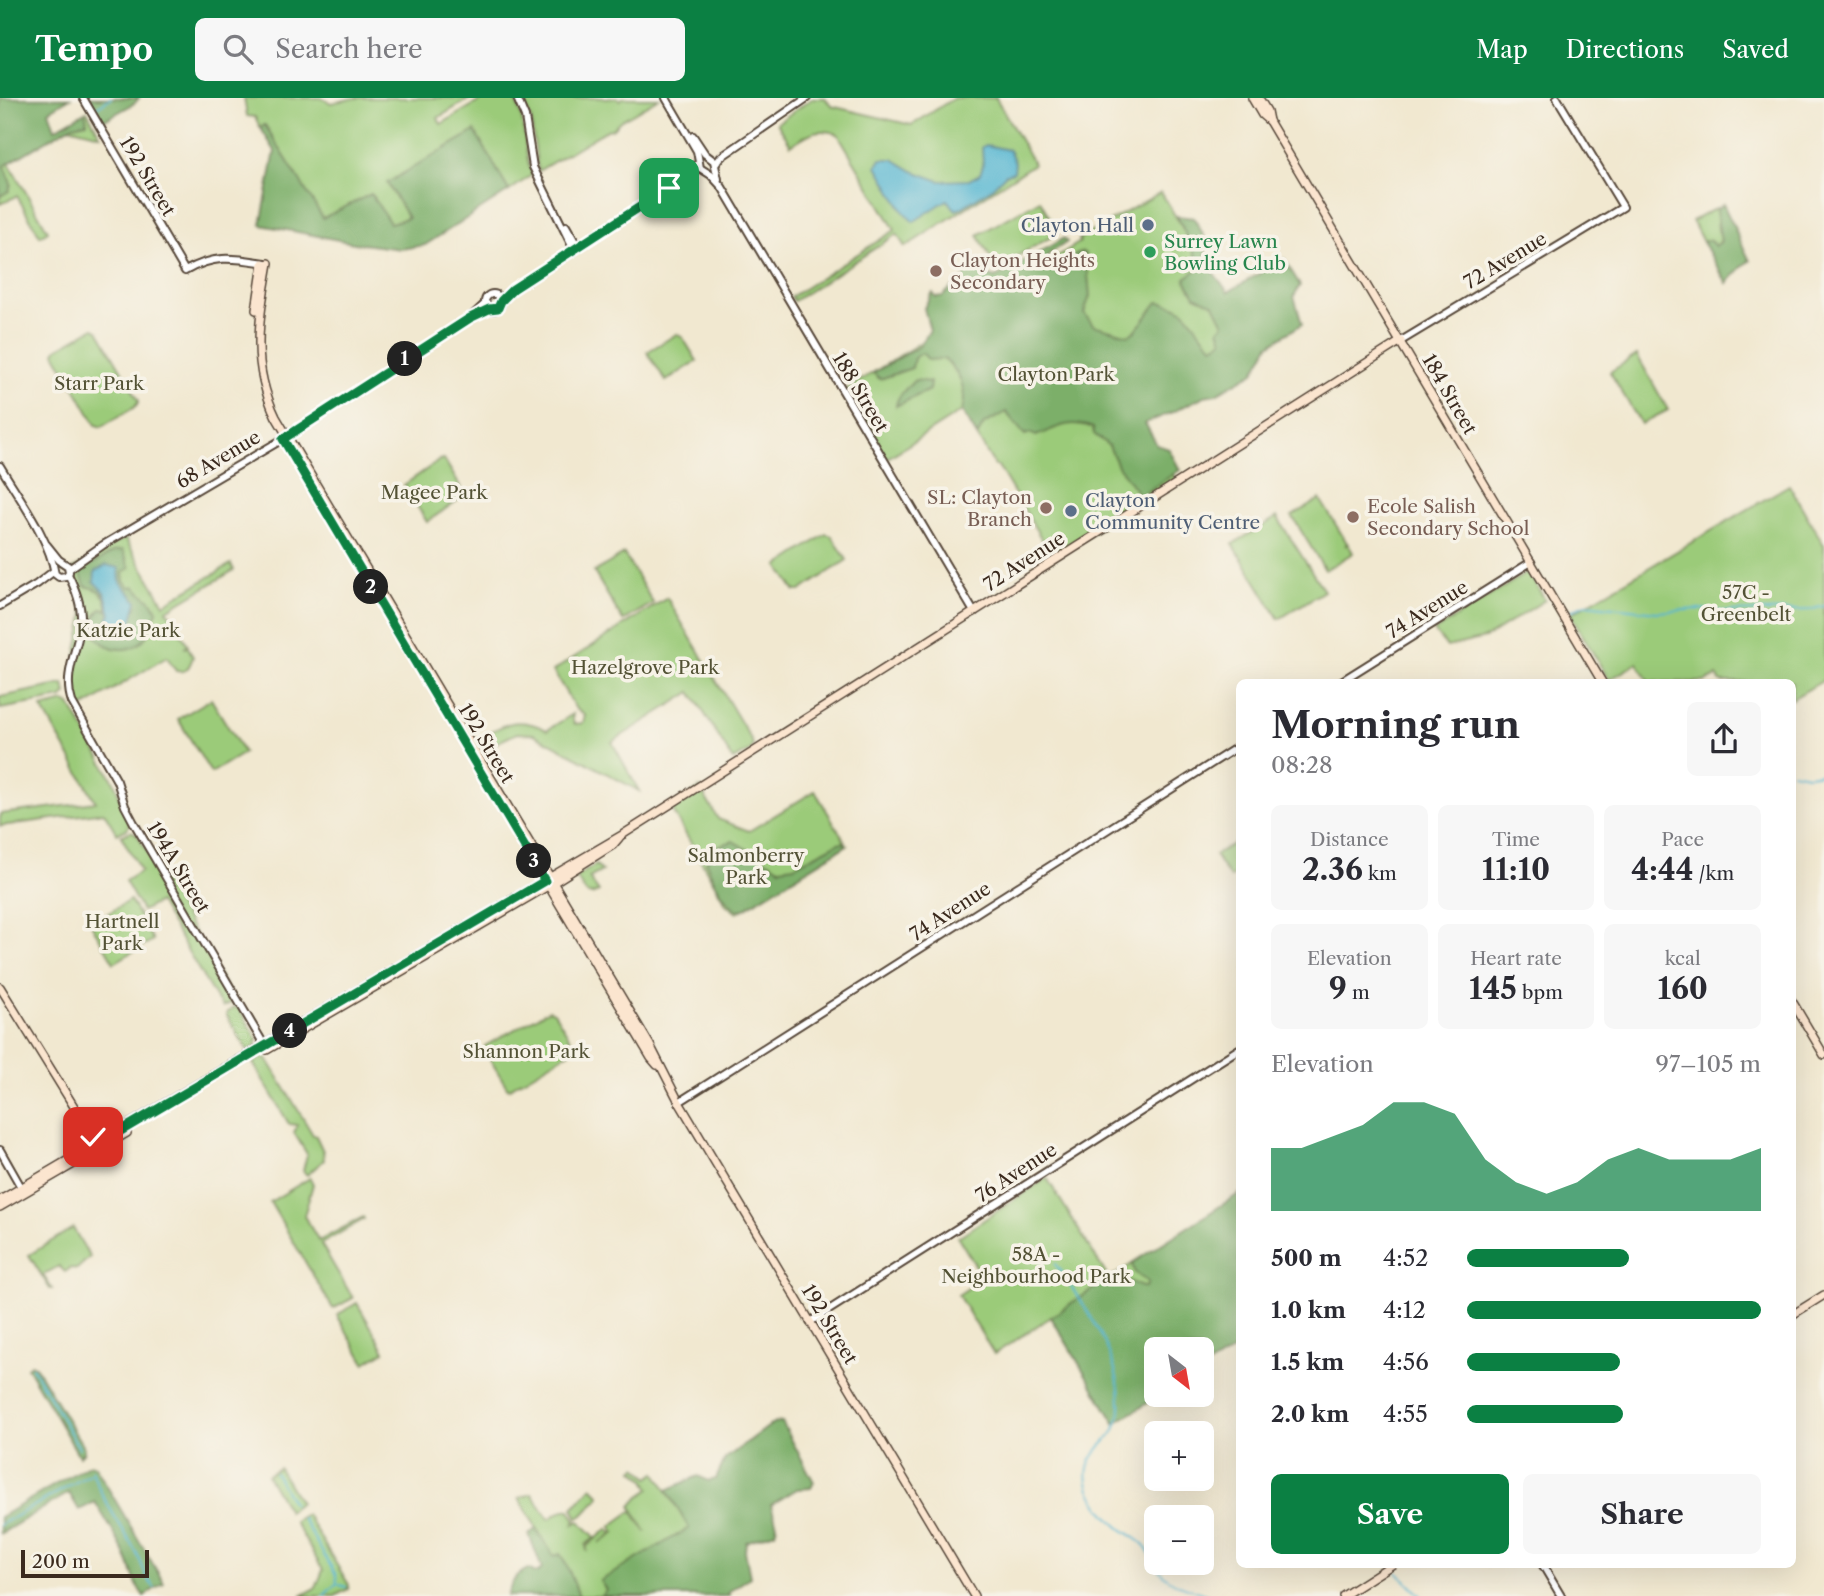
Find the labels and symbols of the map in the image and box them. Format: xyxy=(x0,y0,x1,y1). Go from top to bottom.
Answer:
street label: 192 Street xyxy=(115,132,180,221)
pin xyxy=(639,158,699,218)
place label: Clayton Hall xyxy=(1021,214,1134,237)
marker: Clayton Hall xyxy=(1140,217,1156,233)
street label: 72 Avenue xyxy=(1460,227,1551,294)
place label: Surrey Lawn Bowling Club xyxy=(1164,230,1286,275)
marker: Surrey Lawn Bowling Club xyxy=(1142,244,1158,260)
place label: Clayton Heights Secondary xyxy=(950,249,1095,294)
marker: Clayton Heights Secondary xyxy=(928,263,944,279)
pin: 1 xyxy=(388,342,422,376)
street label: 188 Street xyxy=(828,348,894,437)
street label: 184 Street xyxy=(1417,350,1482,439)
park label: Clayton Park xyxy=(997,363,1116,386)
park label: Starr Park xyxy=(54,372,145,395)
street label: 68 Avenue xyxy=(172,425,265,494)
park label: Magee Park xyxy=(381,481,488,504)
place label: SL: Clayton Branch xyxy=(927,486,1032,531)
place label: Clayton Community Centre xyxy=(1085,489,1260,534)
place label: Ecole Salish Secondary School xyxy=(1367,495,1530,540)
marker: SL: Clayton Branch xyxy=(1038,500,1054,516)
marker: Clayton Community Centre xyxy=(1063,503,1079,519)
marker: Ecole Salish Secondary School xyxy=(1345,509,1361,525)
street label: 72 Avenue xyxy=(979,527,1069,596)
pin: 2 xyxy=(354,570,388,604)
street label: 74 Avenue xyxy=(1382,575,1472,643)
park label: 57C - Greenbelt xyxy=(1701,581,1792,626)
park label: Katzie Park xyxy=(76,619,181,642)
park label: Hazelgrove Park xyxy=(571,656,720,679)
street label: 192 Street xyxy=(454,699,519,788)
street label: 194A Street xyxy=(142,817,215,917)
pin: 3 xyxy=(516,844,552,878)
park label: Salmonberry Park xyxy=(688,844,805,889)
street label: 74 Avenue xyxy=(906,877,995,946)
park label: Hartnell Park xyxy=(85,910,160,955)
pin: 4 xyxy=(272,1014,308,1048)
park label: Shannon Park xyxy=(463,1040,591,1063)
pin xyxy=(63,1107,123,1167)
street label: 76 Avenue xyxy=(971,1138,1061,1207)
park label: 58A - Neighbourhood Park xyxy=(941,1243,1132,1288)
street label: 192 Street xyxy=(797,1280,862,1369)
north arrow xyxy=(1144,1337,1214,1407)
scale bar xyxy=(21,1547,149,1579)

